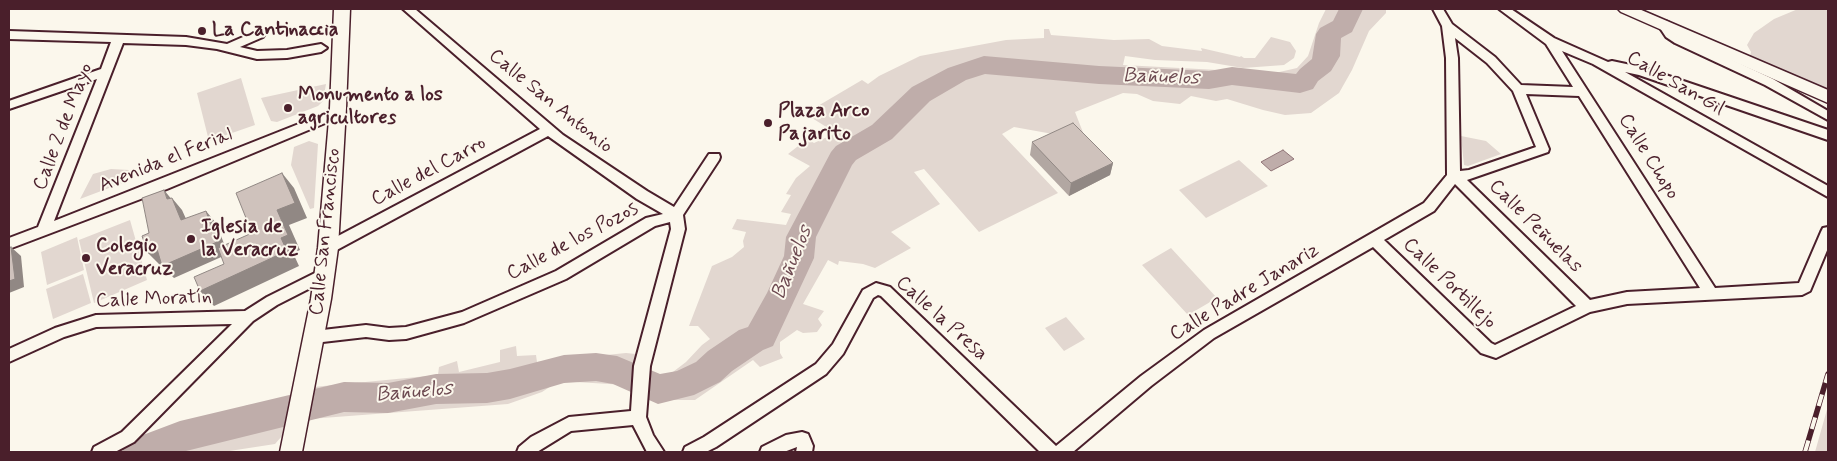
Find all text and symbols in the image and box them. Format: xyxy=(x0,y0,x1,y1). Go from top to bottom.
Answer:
place label: La Cantinaccia xyxy=(212,19,338,43)
marker: La Cantinaccia xyxy=(196,25,208,37)
street label: Calle San Antonio xyxy=(483,45,617,159)
street label: Calle San Gil xyxy=(1622,46,1728,122)
street label: Calle 2 de Mayo xyxy=(29,60,99,194)
water label: Bañuelos xyxy=(1122,64,1200,92)
place label: Monumento a los agricultores xyxy=(298,84,443,131)
place label: Plaza Arco Pajarito xyxy=(778,100,869,147)
marker: Monumento a los agricultores xyxy=(282,102,294,114)
street label: Calle Chopo xyxy=(1612,110,1684,204)
marker: Plaza Arco Pajarito xyxy=(762,117,774,129)
street label: Avenida el Ferial xyxy=(96,123,236,199)
street label: Calle del Carro xyxy=(368,132,490,212)
street label: Calle San Francisco xyxy=(305,147,347,317)
street label: Calle Peñuelas xyxy=(1483,175,1587,279)
street label: Calle de los Pozos xyxy=(503,197,643,287)
place label: Iglesia de la Veracruz xyxy=(201,216,298,263)
water label: Bañuelos xyxy=(767,223,819,303)
marker: Iglesia de la Veracruz xyxy=(185,233,197,245)
street label: Calle Portillejo xyxy=(1397,233,1501,335)
place label: Colegio Veracruz xyxy=(96,235,173,282)
street label: Calle Padre Janariz xyxy=(1166,239,1324,347)
marker: Colegio Veracruz xyxy=(80,252,92,264)
street label: Calle la Presa xyxy=(890,271,992,367)
street label: Calle Moratín xyxy=(96,286,212,314)
water label: Bañuelos xyxy=(375,377,453,409)

